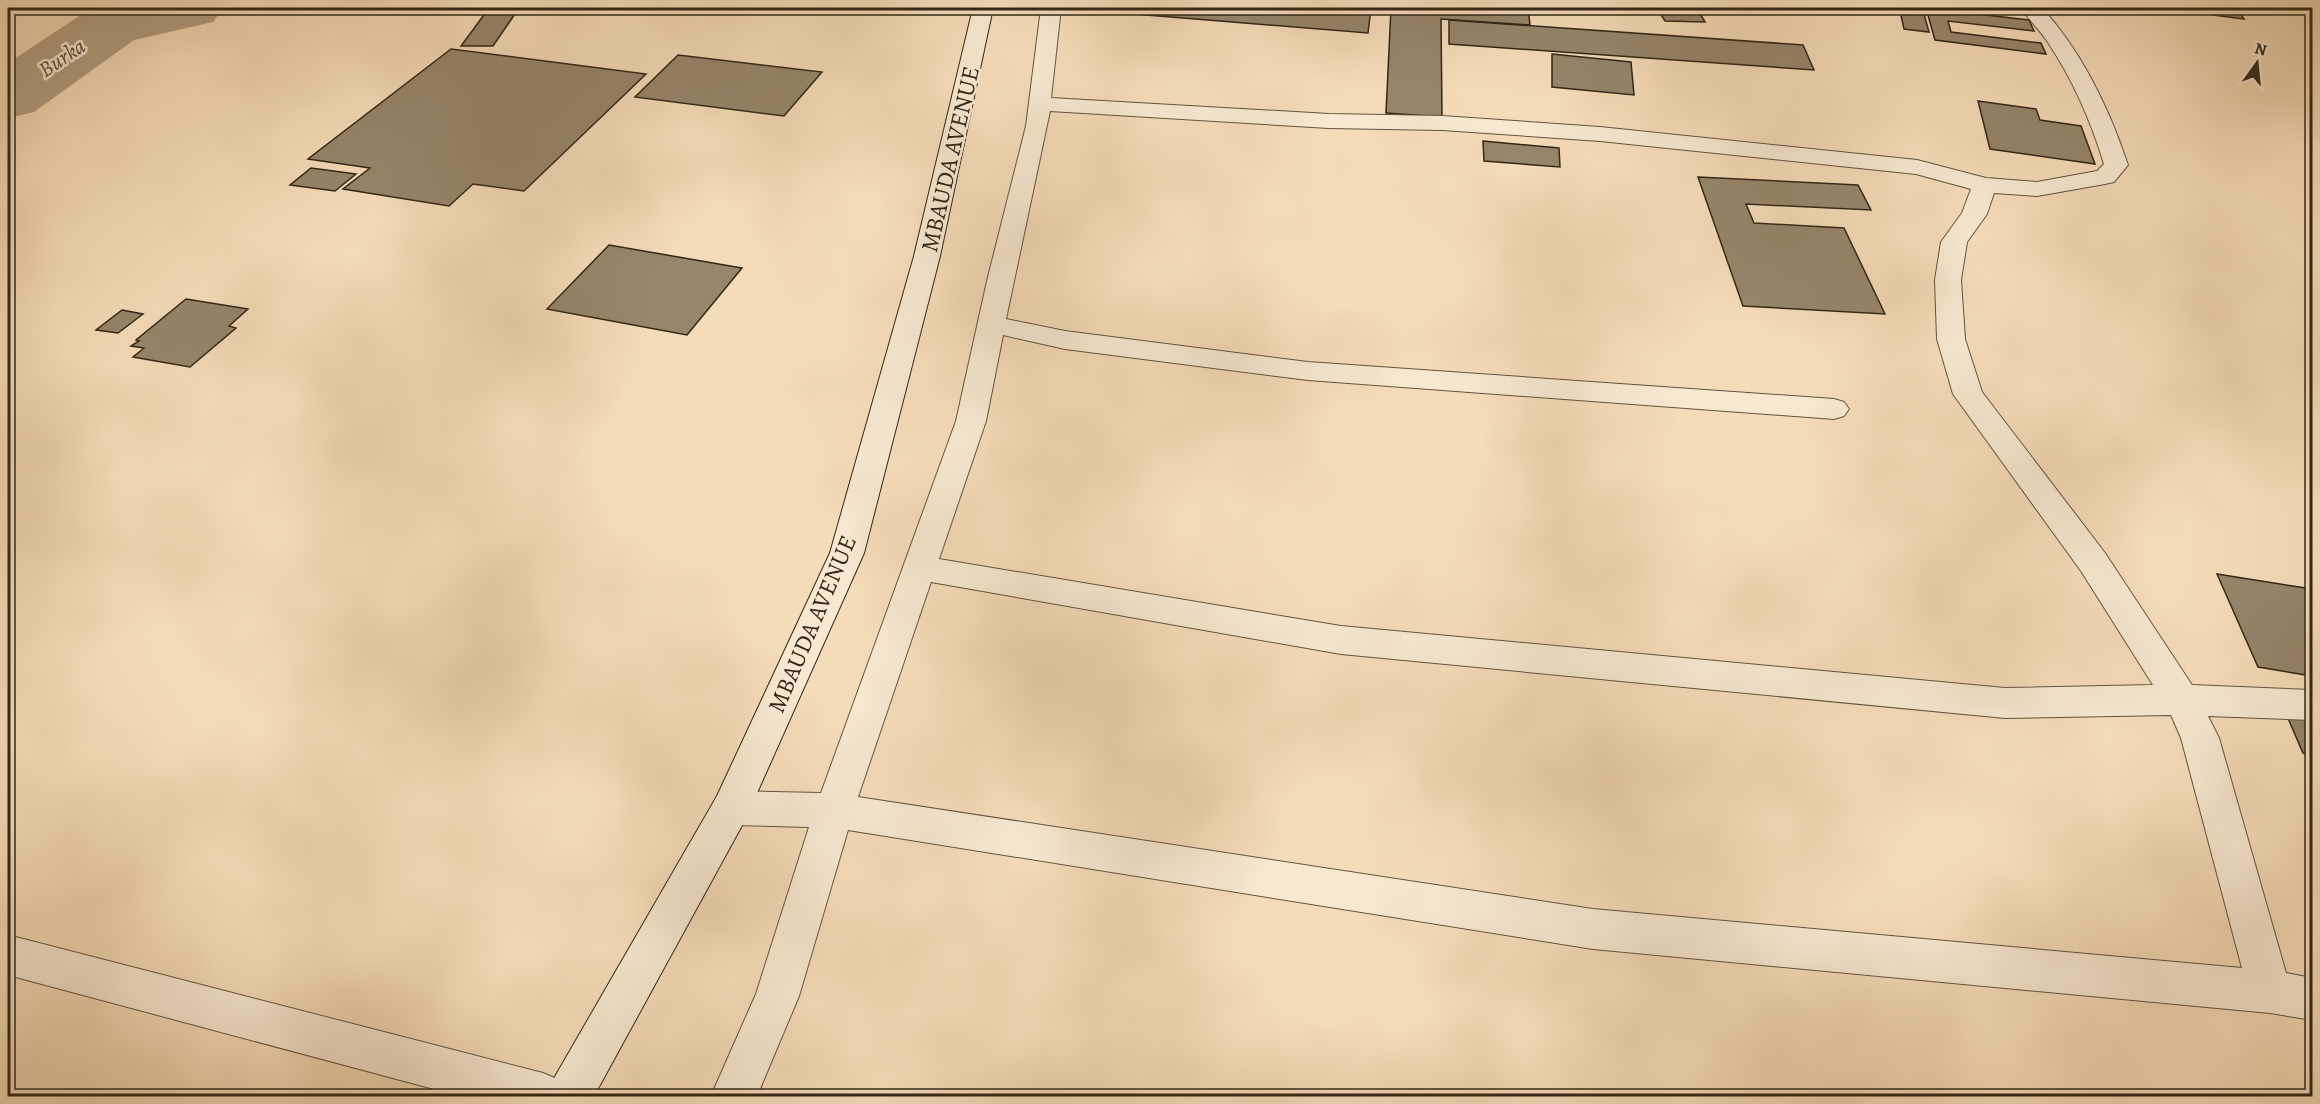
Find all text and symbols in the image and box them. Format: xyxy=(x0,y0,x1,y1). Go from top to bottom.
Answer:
water label: Burka xyxy=(33,31,91,85)
north arrow xyxy=(2227,33,2287,93)
text: N xyxy=(2252,37,2269,62)
street label: MBAUDA AVENUE xyxy=(913,63,987,255)
street label: MBAUDA AVENUE xyxy=(760,530,864,718)

